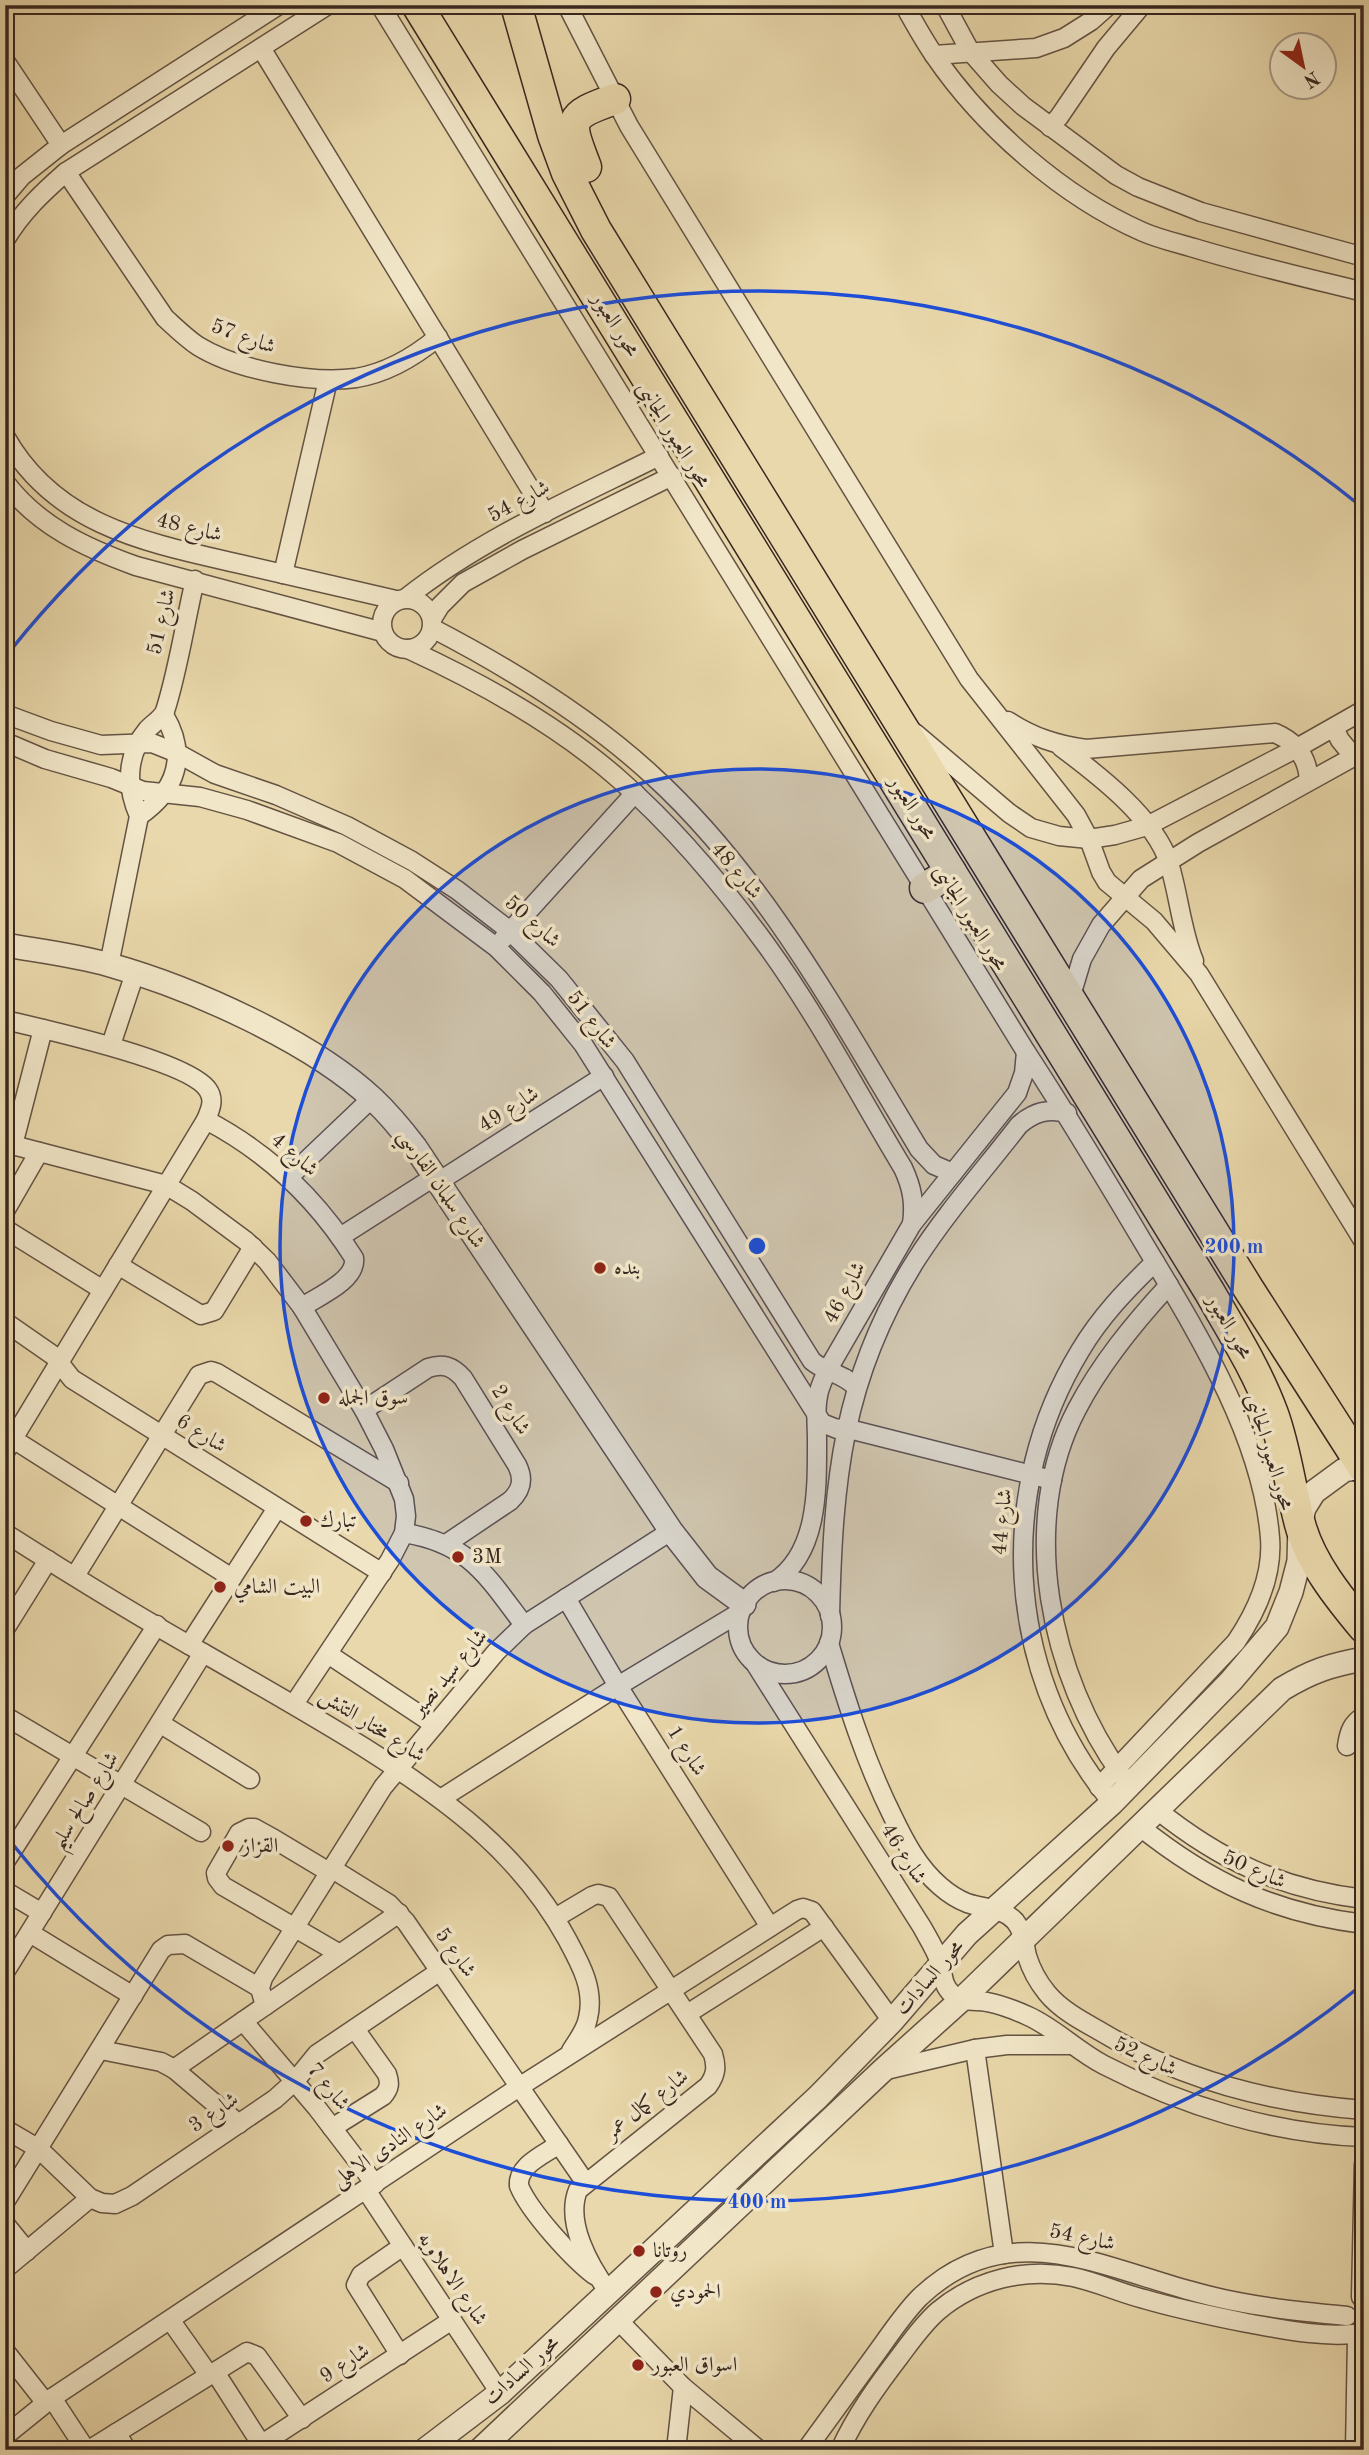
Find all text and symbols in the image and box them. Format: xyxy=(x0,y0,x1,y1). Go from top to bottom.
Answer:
north arrow xyxy=(1268,32,1338,102)
text: N xyxy=(1299,66,1322,90)
street label: محور العبور xyxy=(585,288,643,361)
street label: شارع 57 xyxy=(206,316,278,364)
street label: محور العبور الجانبى xyxy=(630,378,714,494)
street label: شارع 54 xyxy=(485,477,556,532)
street label: شارع 48 xyxy=(153,510,224,552)
street label: شارع 51 xyxy=(144,587,186,658)
street label: محور العبور xyxy=(882,771,940,844)
street label: شارع 48 xyxy=(702,839,765,907)
street label: محور العبور الجانبى xyxy=(927,861,1011,977)
street label: شارع 50 xyxy=(496,892,564,957)
street label: شارع 51 xyxy=(558,987,619,1057)
street label: شارع 49 xyxy=(475,1083,546,1142)
street label: شارع سلمان الفارسي xyxy=(387,1126,488,1257)
street label: شارع 4 xyxy=(263,1129,321,1185)
centre of rings xyxy=(745,1234,769,1258)
text: 200 m xyxy=(1204,1237,1264,1258)
place label: بنده xyxy=(614,1258,640,1279)
street label: شارع 46 xyxy=(820,1259,875,1330)
marker: بنده xyxy=(592,1260,608,1276)
street label: محور العبور xyxy=(1200,1289,1256,1364)
street label: شارع 2 xyxy=(482,1381,533,1442)
place label: سوق الجمله xyxy=(338,1388,408,1410)
marker: سوق الجمله xyxy=(316,1390,332,1406)
street label: محور العبور الجانبى xyxy=(1238,1391,1297,1514)
street label: شارع 6 xyxy=(169,1411,230,1462)
street label: شارع 44 xyxy=(990,1488,1022,1557)
place label: تبارك xyxy=(320,1510,357,1532)
marker: تبارك xyxy=(298,1513,314,1529)
place label: 3M xyxy=(472,1547,502,1568)
marker: 3M xyxy=(450,1549,466,1565)
place label: البيت الشامي xyxy=(234,1577,320,1603)
marker: البيت الشامي xyxy=(212,1579,228,1595)
street label: شارع سيد نصير xyxy=(407,1626,497,1726)
street label: شارع مختار التتش xyxy=(312,1685,429,1772)
street label: شارع 1 xyxy=(658,1722,709,1783)
street label: شارع صالح سليم xyxy=(47,1749,131,1858)
street label: شارع 46 xyxy=(871,1820,930,1891)
place label: القزاز xyxy=(240,1836,278,1858)
marker: القزاز xyxy=(220,1838,236,1854)
street label: شارع 50 xyxy=(1217,1847,1289,1899)
street label: شارع 5 xyxy=(426,1925,479,1985)
street label: محور السادات xyxy=(892,1936,969,2021)
street label: شارع 52 xyxy=(1108,2033,1180,2086)
street label: شارع 7 xyxy=(298,2059,353,2119)
street label: شارع كمال عمر xyxy=(599,2065,696,2150)
street label: شارع 3 xyxy=(186,2089,246,2142)
street label: شارع النادى الاهلى xyxy=(329,2100,455,2197)
text: 400 m xyxy=(727,2192,787,2213)
street label: شارع 54 xyxy=(1046,2221,1117,2261)
street label: شارع الاهلاويه xyxy=(408,2229,491,2333)
place label: روتانا xyxy=(653,2241,687,2262)
marker: روتانا xyxy=(631,2243,647,2259)
place label: الحمودي xyxy=(670,2282,721,2307)
marker: الحمودي xyxy=(648,2284,664,2300)
street label: محور السادات xyxy=(481,2332,564,2411)
street label: شارع 9 xyxy=(316,2340,377,2393)
place label: اسواق العبور xyxy=(650,2355,737,2377)
marker: اسواق العبور xyxy=(630,2357,646,2373)

